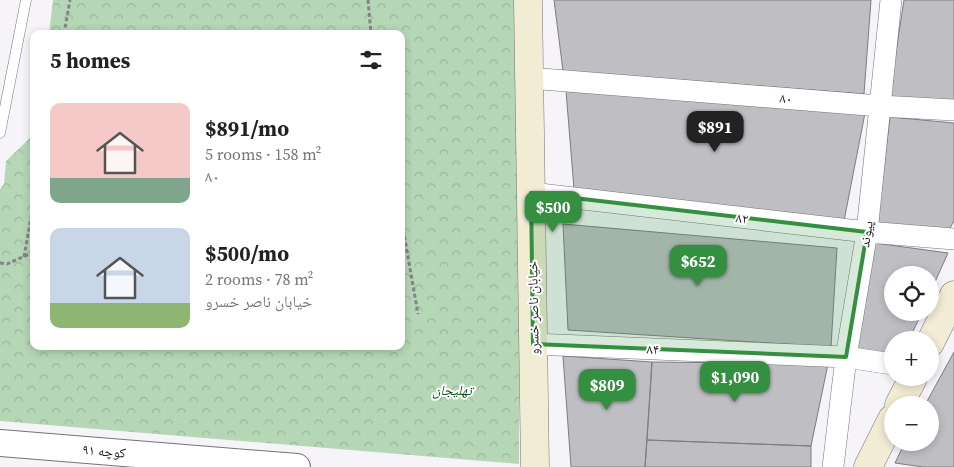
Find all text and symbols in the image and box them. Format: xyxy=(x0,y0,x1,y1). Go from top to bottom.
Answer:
text: 5 homes xyxy=(50,46,130,75)
icon: filters xyxy=(357,46,385,74)
street label: ۸۰ xyxy=(779,87,793,109)
pin: $891 xyxy=(685,110,745,153)
text: $891/mo xyxy=(205,114,289,143)
text: $891 xyxy=(698,116,732,138)
icon: home xyxy=(90,123,150,183)
text: 5 rooms · 158 m² xyxy=(205,143,321,165)
text: ۸۰ xyxy=(205,165,219,187)
pin: $500 xyxy=(523,190,583,233)
text: $500 xyxy=(536,196,570,218)
street label: ۸۲ xyxy=(735,207,749,229)
street label: پیوند xyxy=(854,219,878,249)
text: $500/mo xyxy=(205,239,289,268)
pin: $652 xyxy=(668,244,728,287)
icon: home xyxy=(90,248,150,308)
text: $652 xyxy=(681,250,715,272)
street label: خیابان ناصر خسرو xyxy=(522,261,544,355)
map controls xyxy=(884,266,939,451)
button: locate xyxy=(884,266,939,321)
text: 2 rooms · 78 m² xyxy=(205,268,313,290)
text: خیابان ناصر خسرو xyxy=(205,290,313,312)
button: + xyxy=(884,331,939,386)
street label: ۸۴ xyxy=(646,339,660,359)
pin: $1,090 xyxy=(694,360,776,403)
text: $1,090 xyxy=(711,366,759,388)
pin: $809 xyxy=(577,368,637,411)
text: $809 xyxy=(590,374,624,396)
park label: تهلیجان xyxy=(432,380,475,400)
button: − xyxy=(884,396,939,451)
street label: کوچه ۹۱ xyxy=(81,439,127,463)

